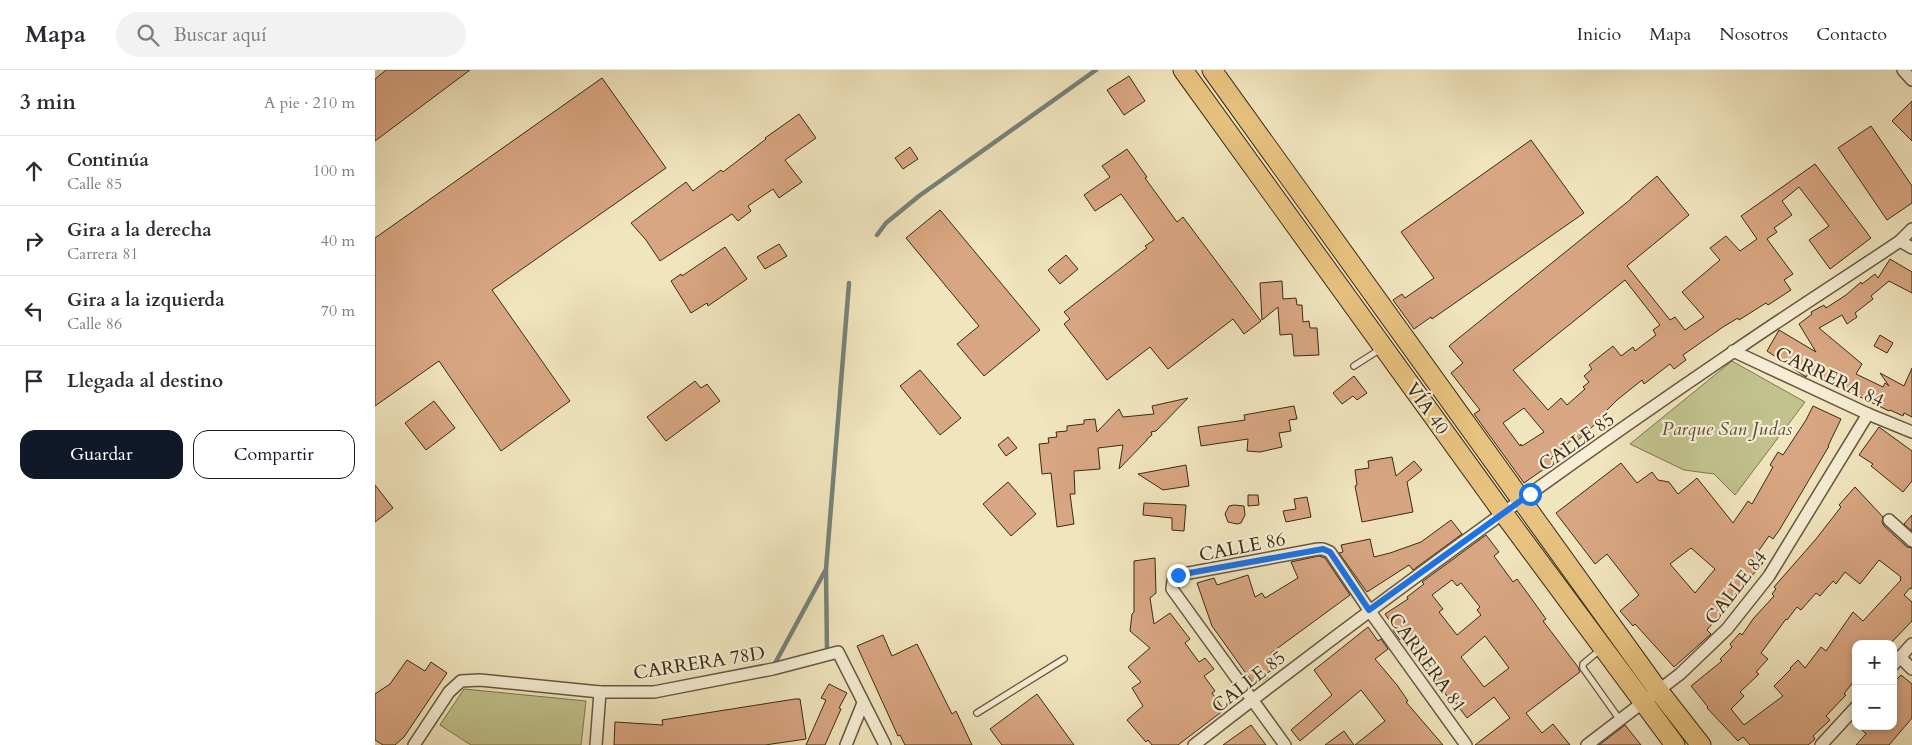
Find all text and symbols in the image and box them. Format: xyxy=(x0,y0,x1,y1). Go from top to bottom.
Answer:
search box xyxy=(116,12,466,57)
text: Mapa xyxy=(25,18,86,51)
icon: search xyxy=(134,21,162,49)
text: Buscar aquí xyxy=(174,22,267,48)
text: Inicio xyxy=(1577,22,1621,47)
text: Mapa xyxy=(1649,22,1691,47)
text: Nosotros xyxy=(1719,22,1788,47)
text: Contacto xyxy=(1816,22,1887,47)
text: 3 min xyxy=(20,88,76,117)
text: A pie · 210 m xyxy=(264,92,355,114)
text: Continúa xyxy=(67,147,149,173)
icon: ahead xyxy=(20,157,48,185)
text: 100 m xyxy=(313,160,355,182)
text: Calle 85 xyxy=(67,173,122,195)
text: Gira a la derecha xyxy=(67,217,212,243)
icon: right xyxy=(20,227,48,255)
text: 40 m xyxy=(321,230,355,252)
text: Carrera 81 xyxy=(67,243,139,265)
text: Gira a la izquierda xyxy=(67,287,225,313)
icon: left xyxy=(20,297,48,325)
text: 70 m xyxy=(321,300,355,322)
text: Calle 86 xyxy=(67,313,122,335)
street label: CARRERA 84 xyxy=(1771,340,1888,414)
icon: arrive xyxy=(20,367,48,395)
text: Llegada al destino xyxy=(67,368,223,394)
street label: VÍA 40 xyxy=(1399,377,1455,440)
street label: CALLE 85 xyxy=(1533,406,1620,478)
park label: Parque San Judas xyxy=(1662,416,1793,442)
button: Guardar xyxy=(20,430,183,479)
button: Compartir xyxy=(193,430,355,479)
route start xyxy=(1519,483,1542,506)
street label: CALLE 86 xyxy=(1197,526,1288,568)
street label: CALLE 84 xyxy=(1699,545,1773,630)
route end xyxy=(1167,564,1190,587)
street label: CARRERA 81 xyxy=(1382,607,1472,718)
street label: CARRERA 78D xyxy=(632,640,767,686)
map controls xyxy=(1852,640,1897,730)
button: + xyxy=(1852,640,1897,685)
street label: CALLE 85 xyxy=(1206,645,1291,719)
button: − xyxy=(1852,685,1897,730)

